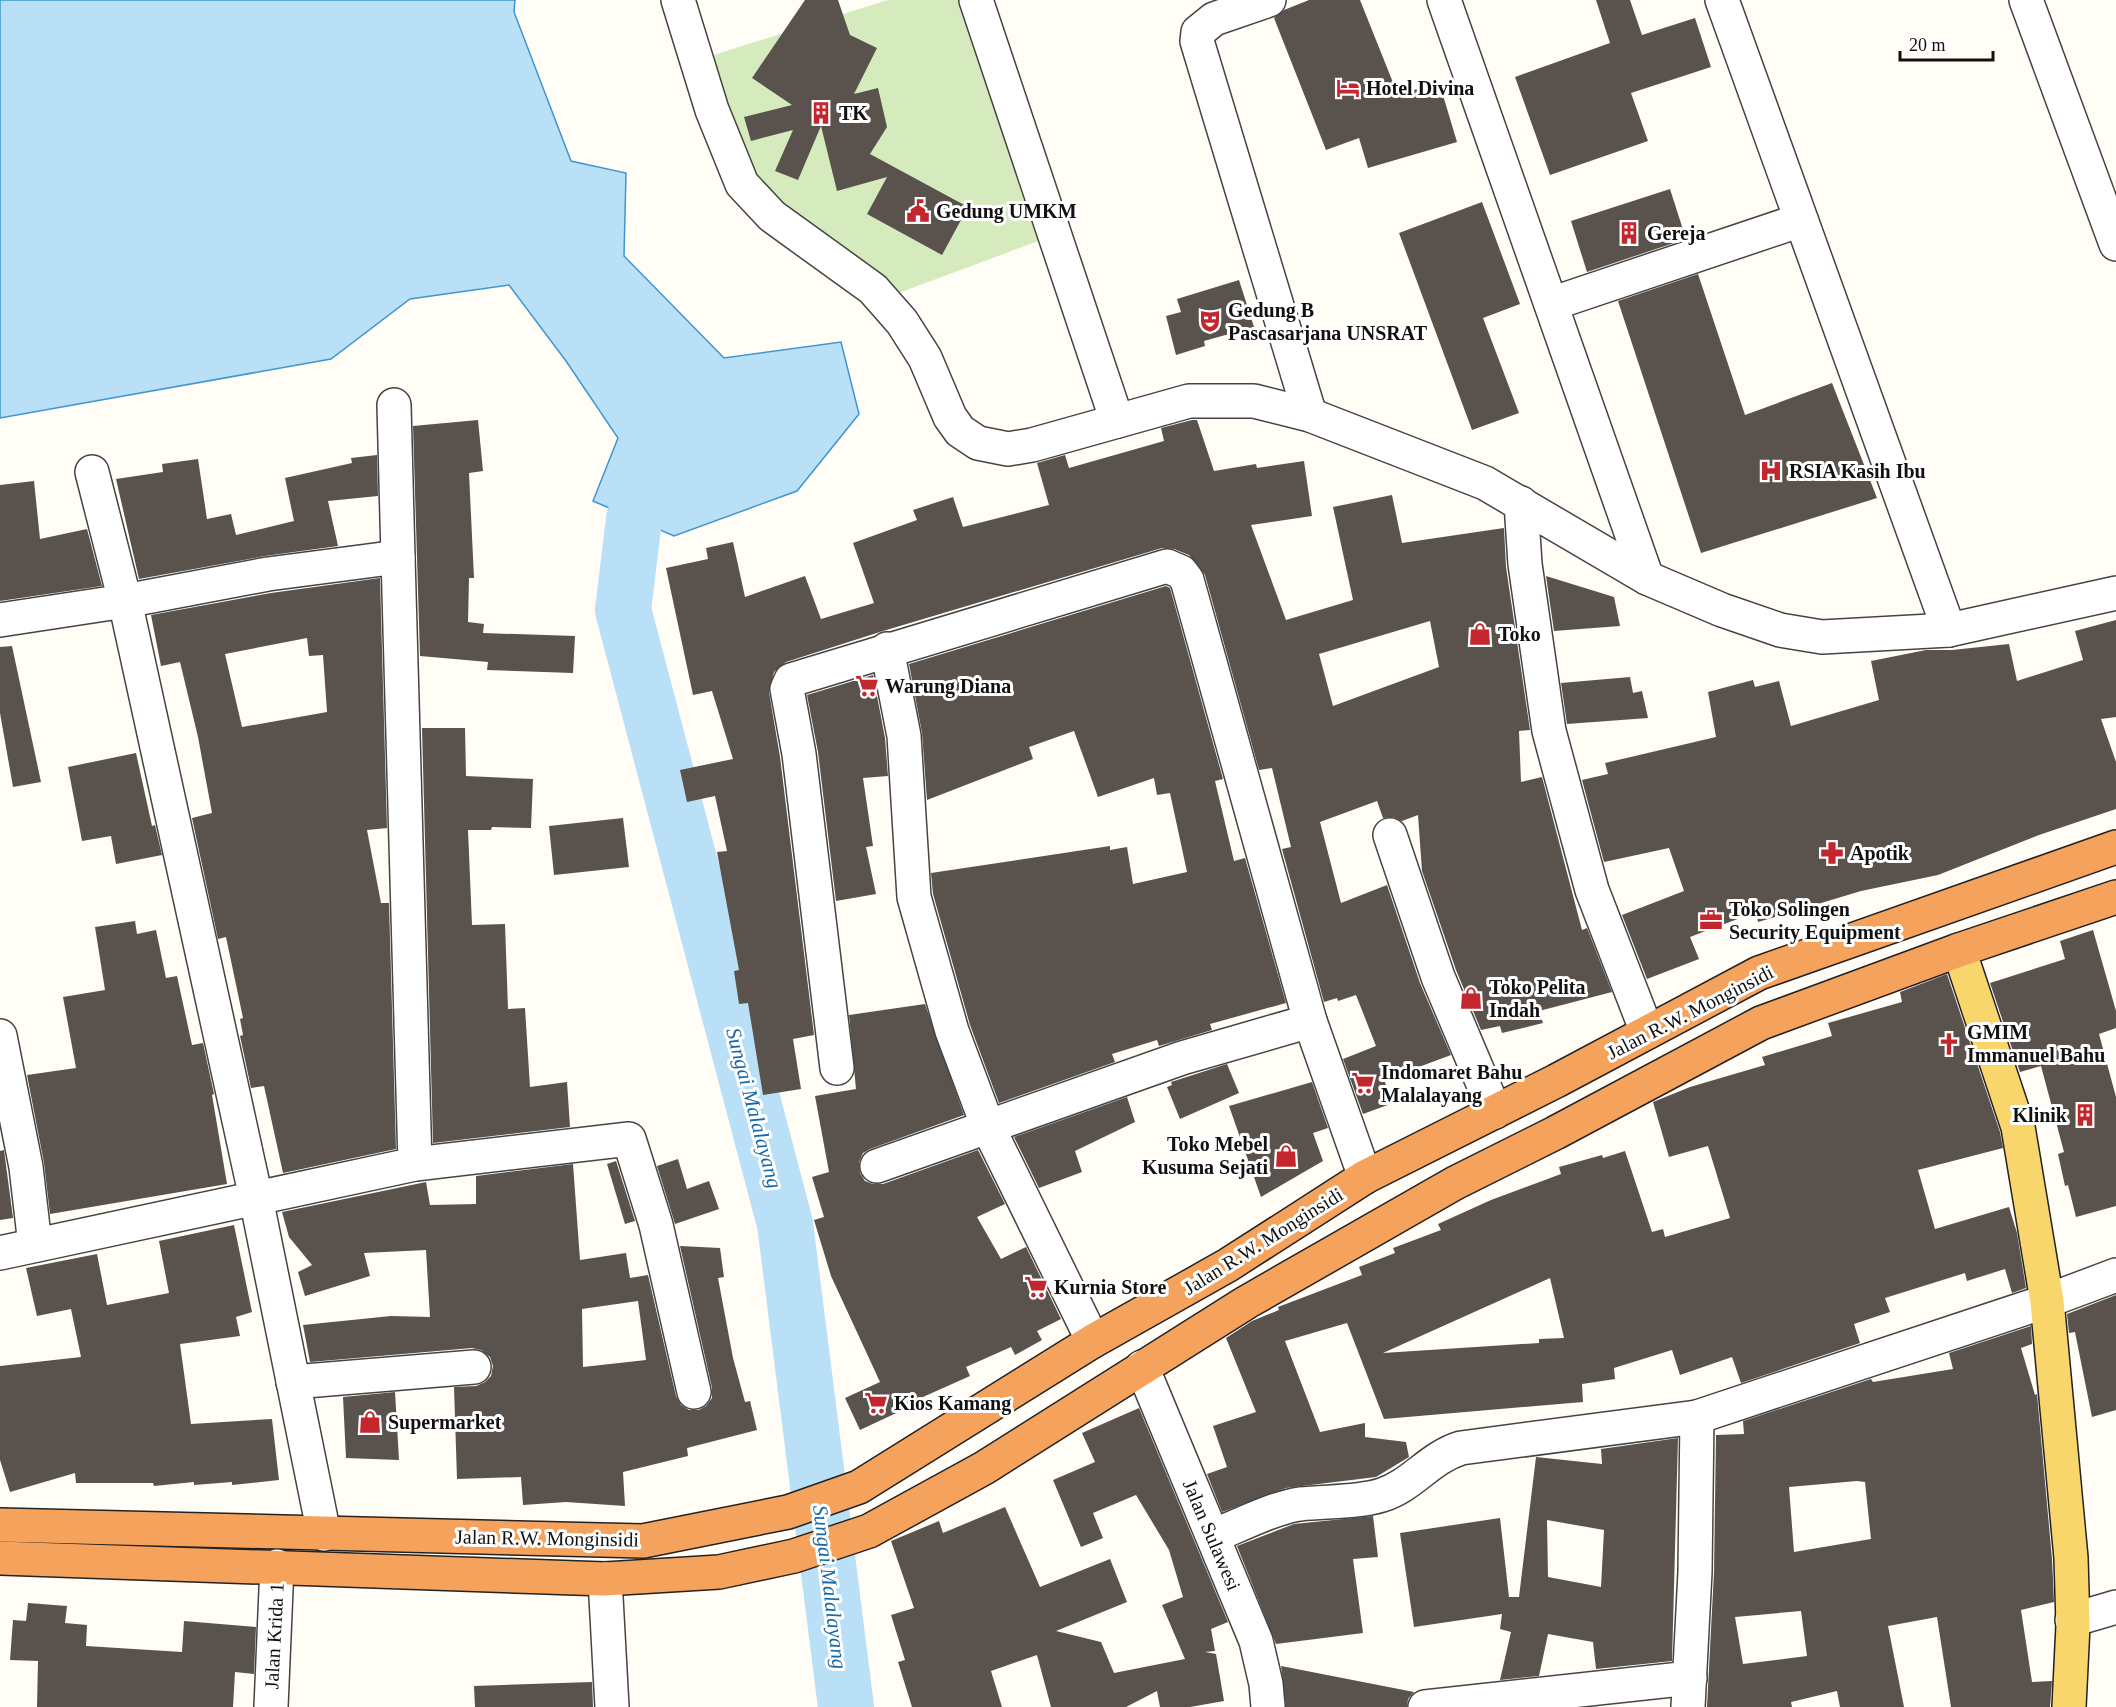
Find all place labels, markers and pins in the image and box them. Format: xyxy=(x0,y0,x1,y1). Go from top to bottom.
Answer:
hotel icon: Hotel Divina xyxy=(1335,75,1361,101)
place label: Hotel Divina xyxy=(1366,77,1474,99)
building icon: TK xyxy=(808,100,834,126)
place label: TK xyxy=(839,102,868,124)
public building icon: Gedung UMKM xyxy=(905,198,931,224)
place label: Gedung UMKM xyxy=(936,200,1077,223)
building icon: Gereja xyxy=(1616,220,1642,246)
place label: Gereja xyxy=(1647,222,1706,245)
place label: Gedung B Pascasarjana UNSRAT xyxy=(1228,299,1428,345)
theatre icon: Gedung B Pascasarjana UNSRAT xyxy=(1197,308,1223,334)
hospital icon: RSIA Kasih Ibu xyxy=(1758,458,1784,484)
place label: RSIA Kasih Ibu xyxy=(1789,460,1926,482)
shop icon: Toko xyxy=(1467,621,1493,647)
place label: Toko xyxy=(1498,623,1541,645)
supermarket icon: Warung Diana xyxy=(854,673,880,699)
place label: Warung Diana xyxy=(885,675,1011,698)
pharmacy icon: Apotik xyxy=(1819,840,1845,866)
place label: Apotik xyxy=(1850,842,1910,865)
place label: Toko Solingen Security Equipment xyxy=(1729,898,1901,944)
office icon: Toko Solingen Security Equipment xyxy=(1698,907,1724,933)
place label: Toko Pelita Indah xyxy=(1489,976,1586,1021)
shop icon: Toko Pelita Indah xyxy=(1458,985,1484,1011)
place label: GMIM Immanuel Bahu xyxy=(1967,1021,2105,1066)
church icon: GMIM Immanuel Bahu xyxy=(1936,1031,1962,1057)
place label: Indomaret Bahu Malalayang xyxy=(1381,1061,1522,1107)
supermarket icon: Indomaret Bahu Malalayang xyxy=(1350,1070,1376,1096)
building icon: Klinik xyxy=(2072,1102,2098,1128)
place label: Klinik xyxy=(2013,1104,2068,1126)
place label: Toko Mebel Kusuma Sejati xyxy=(1142,1133,1268,1179)
shop icon: Toko Mebel Kusuma Sejati xyxy=(1273,1143,1299,1169)
supermarket icon: Kurnia Store xyxy=(1023,1274,1049,1300)
place label: Kurnia Store xyxy=(1054,1276,1167,1298)
supermarket icon: Kios Kamang xyxy=(863,1390,889,1416)
place label: Kios Kamang xyxy=(894,1392,1011,1415)
shop icon: Supermarket xyxy=(357,1409,383,1435)
place label: Supermarket xyxy=(388,1411,502,1434)

